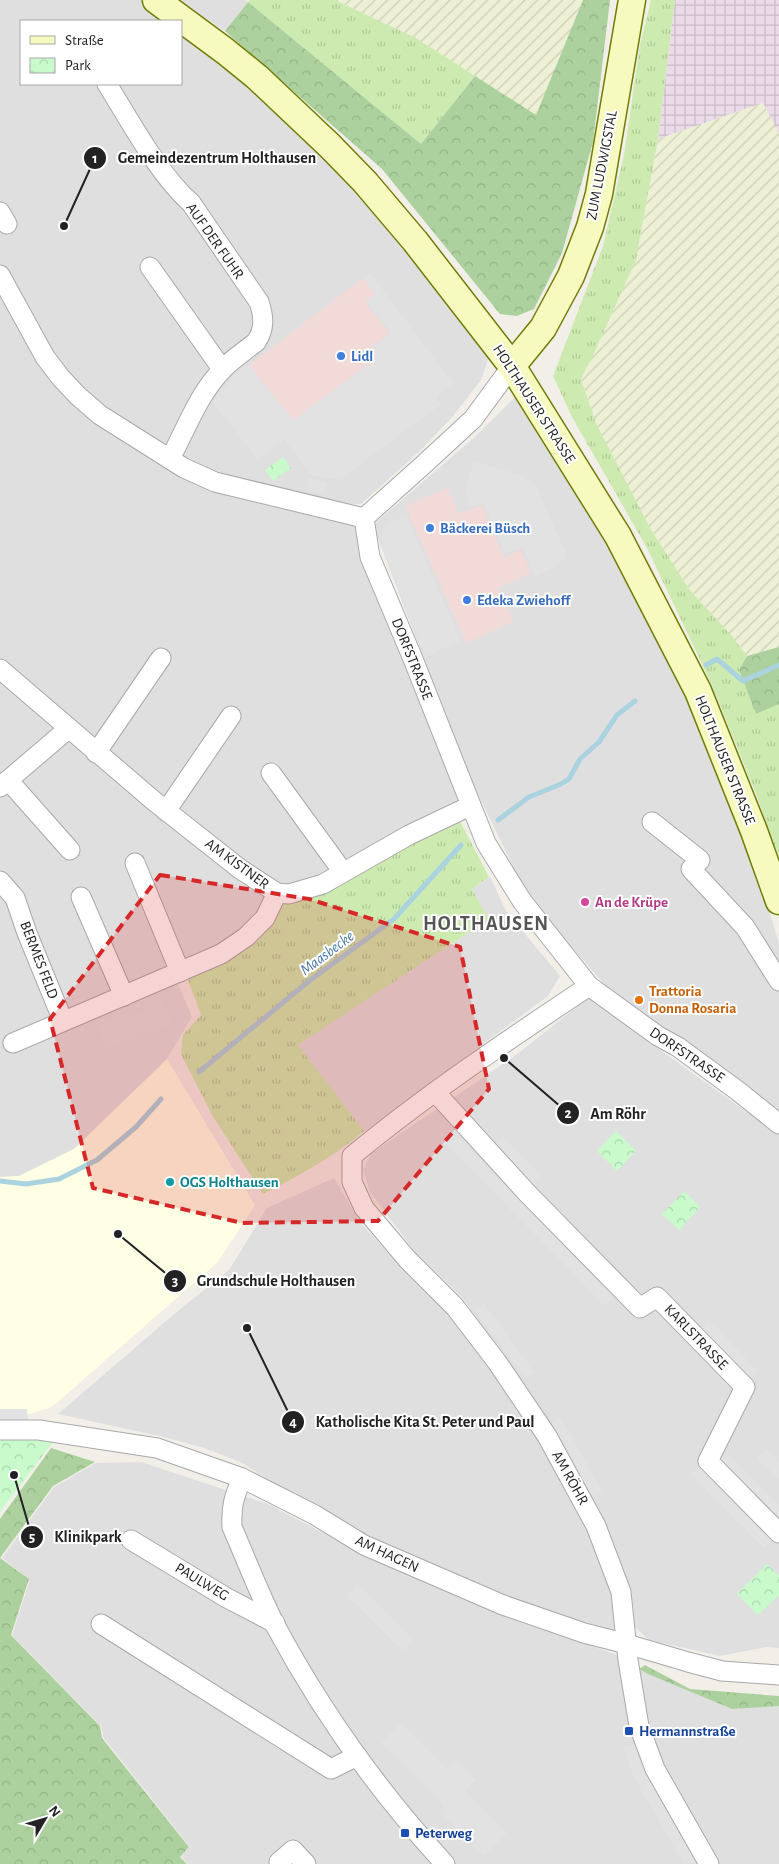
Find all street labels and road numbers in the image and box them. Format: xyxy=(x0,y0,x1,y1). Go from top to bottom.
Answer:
street label: ZUM LUDWIGSTAL xyxy=(584,108,620,221)
street label: AUF DER FUHR xyxy=(183,200,247,282)
street label: HOLTHAUSER STRASSE xyxy=(490,342,578,466)
street label: DORFSTRASSE xyxy=(389,616,435,702)
street label: HOLTHAUSER STRASSE xyxy=(692,693,758,827)
street label: AM KISTNER xyxy=(202,836,272,892)
street label: BERMES FELD xyxy=(17,919,61,1001)
street label: DORFSTRASSE xyxy=(647,1025,727,1085)
street label: KARLSTRASSE xyxy=(661,1302,731,1372)
street label: AM RÖHR xyxy=(549,1447,593,1508)
street label: AM HAGEN xyxy=(353,1533,421,1575)
street label: PAULWEG xyxy=(173,1560,231,1604)

